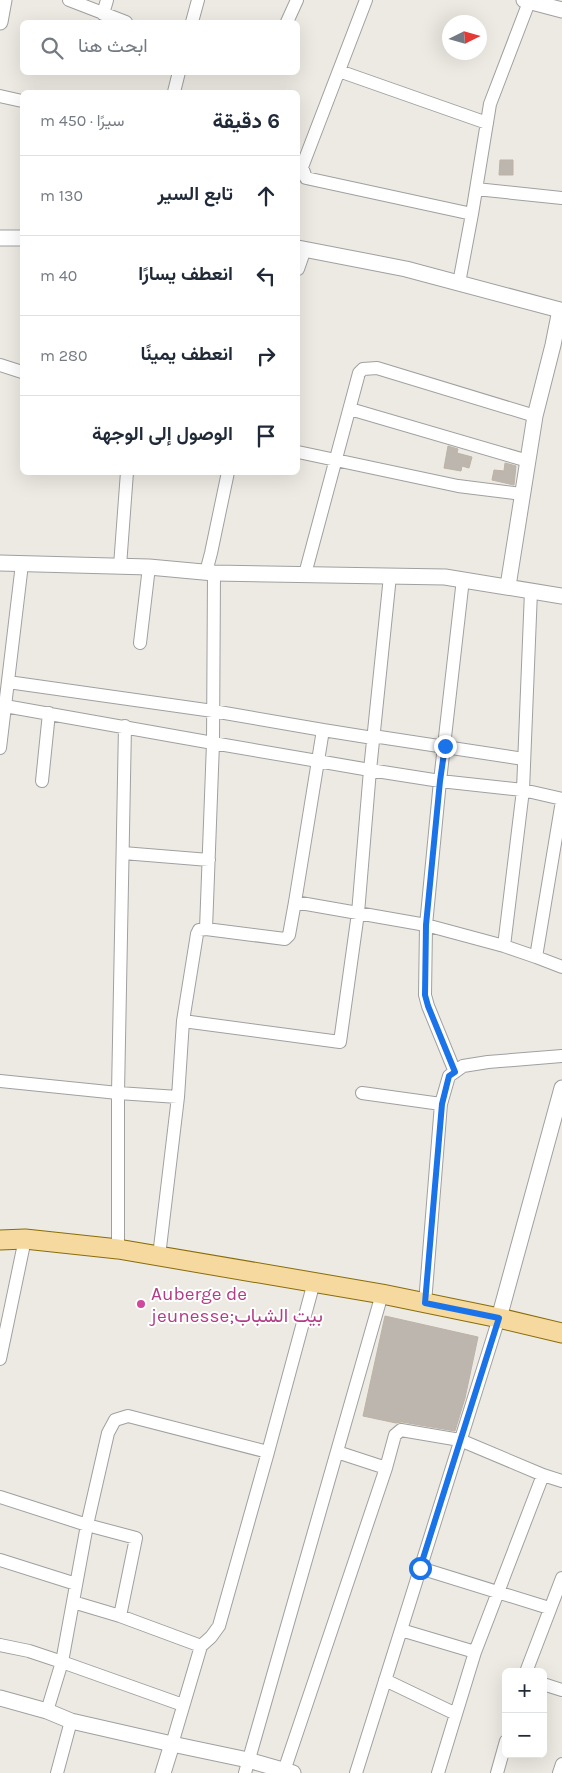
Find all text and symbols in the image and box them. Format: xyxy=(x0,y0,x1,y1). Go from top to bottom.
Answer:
north arrow xyxy=(442,15,487,60)
search box xyxy=(20,20,300,75)
icon: search xyxy=(38,34,66,62)
text: ابحث هنا xyxy=(78,35,148,57)
text: 6 دقيقة xyxy=(212,109,280,133)
text: سيرًا · 450 m xyxy=(40,111,124,130)
icon: ahead xyxy=(252,182,280,210)
text: تابع السير xyxy=(157,183,233,205)
text: 130 m xyxy=(40,186,83,205)
icon: left xyxy=(252,262,280,290)
text: انعطف يسارًا xyxy=(138,263,233,285)
text: 40 m xyxy=(40,266,77,285)
icon: right xyxy=(252,342,280,370)
text: انعطف يمينًا xyxy=(141,343,233,365)
text: 280 m xyxy=(40,346,87,365)
icon: arrive xyxy=(252,422,280,450)
text: الوصول إلى الوجهة xyxy=(92,423,233,445)
route end xyxy=(434,735,457,758)
place label: Auberge de jeunesse;بيت الشباب xyxy=(149,1283,323,1327)
marker: Auberge de jeunesse;بيت الشباب xyxy=(135,1298,147,1310)
route start xyxy=(409,1557,432,1580)
map controls xyxy=(502,1668,547,1758)
button: + xyxy=(502,1668,547,1713)
button: − xyxy=(502,1713,547,1758)

